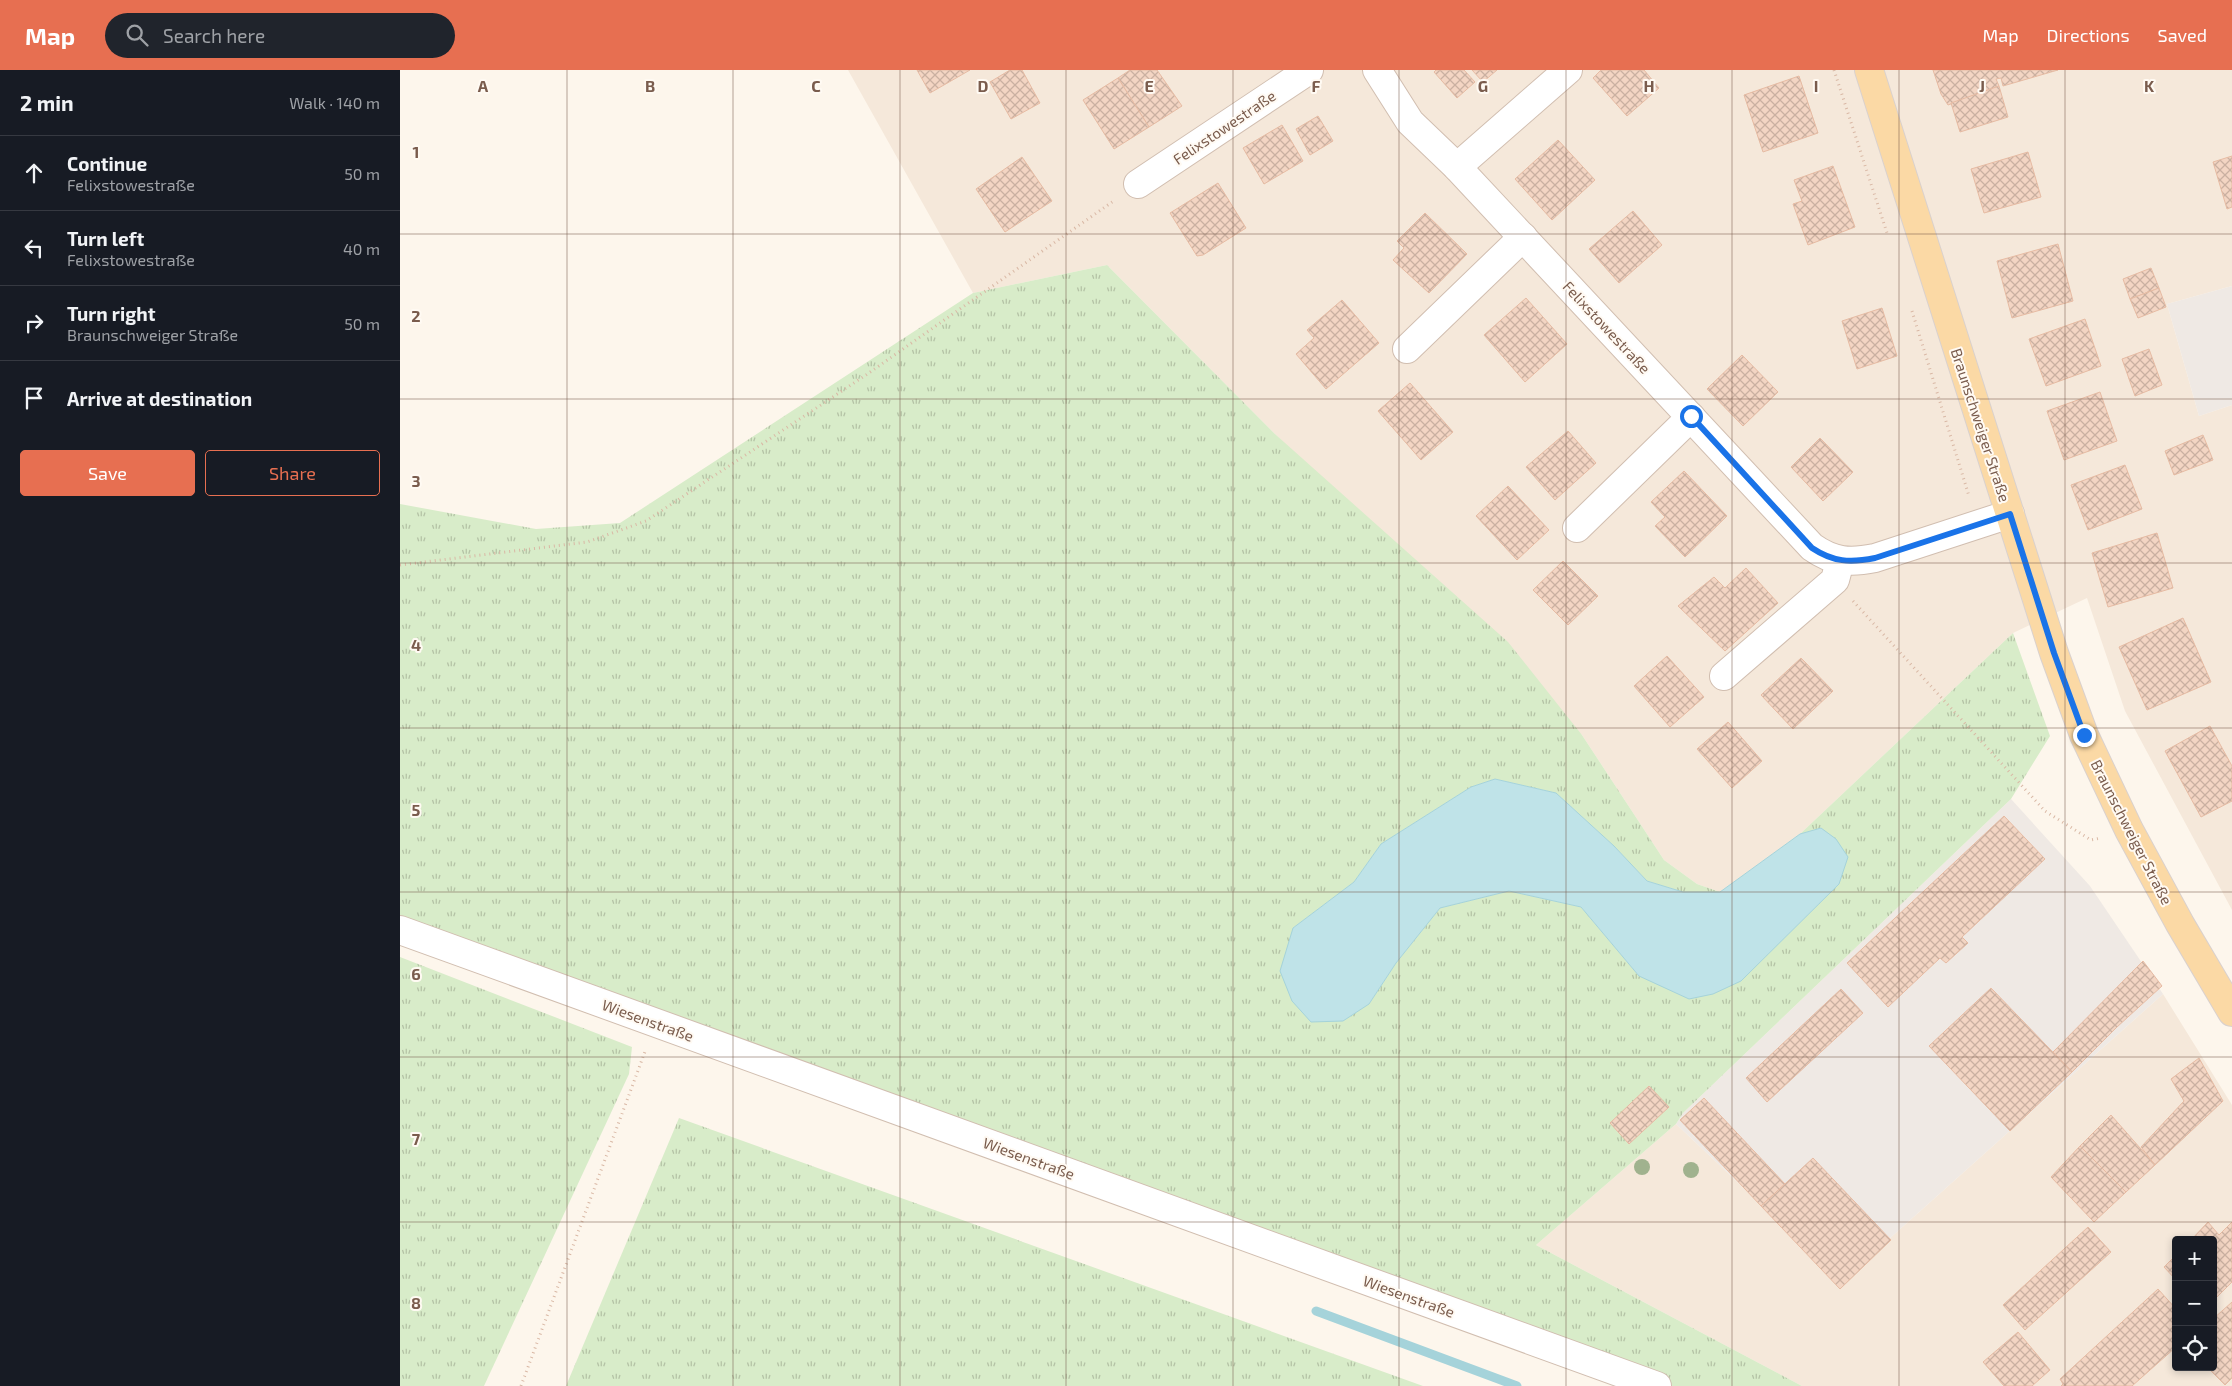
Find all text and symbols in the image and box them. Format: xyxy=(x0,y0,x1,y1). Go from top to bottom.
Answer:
search box xyxy=(105,13,455,58)
text: Map xyxy=(25,21,75,50)
icon: search xyxy=(123,21,151,49)
text: Search here xyxy=(163,24,265,47)
text: Map xyxy=(1982,24,2019,46)
text: Directions xyxy=(2047,24,2130,46)
text: Saved xyxy=(2158,24,2207,46)
text: A xyxy=(478,76,489,95)
text: B xyxy=(645,76,655,95)
text: C xyxy=(811,76,821,95)
text: D xyxy=(978,76,989,95)
text: E xyxy=(1144,76,1154,95)
text: F xyxy=(1312,76,1321,95)
text: G xyxy=(1478,76,1488,95)
text: H xyxy=(1643,76,1655,95)
text: I xyxy=(1814,76,1818,95)
text: J xyxy=(1979,76,1985,95)
text: K xyxy=(2144,76,2155,95)
street label: Felixstowestraße xyxy=(1169,86,1279,168)
text: 2 min xyxy=(20,90,74,115)
text: Walk · 140 m xyxy=(289,93,380,112)
text: 1 xyxy=(413,142,419,161)
text: Continue xyxy=(67,152,147,175)
icon: ahead xyxy=(20,159,48,187)
text: 50 m xyxy=(344,164,380,183)
text: Felixstowestraße xyxy=(67,175,195,194)
text: Turn left xyxy=(67,227,144,250)
icon: left xyxy=(20,234,48,262)
text: 40 m xyxy=(343,239,380,258)
text: Felixstowestraße xyxy=(67,250,195,269)
street label: Felixstowestraße xyxy=(1560,277,1654,377)
text: Turn right xyxy=(67,302,155,325)
text: 2 xyxy=(411,306,421,325)
icon: right xyxy=(20,309,48,337)
text: 50 m xyxy=(344,314,380,333)
text: Braunschweiger Straße xyxy=(67,325,238,344)
street label: Braunschweiger Straße xyxy=(1948,346,2014,504)
icon: arrive xyxy=(20,384,48,412)
text: Arrive at destination xyxy=(67,387,252,410)
route start xyxy=(1680,405,1703,428)
button: Save xyxy=(20,450,195,496)
button: Share xyxy=(205,450,380,496)
text: 3 xyxy=(411,471,421,490)
text: 4 xyxy=(411,635,421,654)
route end xyxy=(2073,724,2096,747)
street label: Braunschweiger Straße xyxy=(2088,756,2176,908)
text: 5 xyxy=(412,800,421,819)
text: 6 xyxy=(411,964,421,983)
street label: Wiesenstraße xyxy=(600,995,696,1045)
text: 7 xyxy=(412,1129,421,1148)
street label: Wiesenstraße xyxy=(981,1133,1077,1183)
map controls xyxy=(2172,1236,2217,1371)
button: + xyxy=(2172,1236,2217,1281)
street label: Wiesenstraße xyxy=(1361,1271,1457,1321)
button: − xyxy=(2172,1281,2217,1326)
text: 8 xyxy=(411,1293,421,1312)
button: locate xyxy=(2172,1326,2217,1371)

